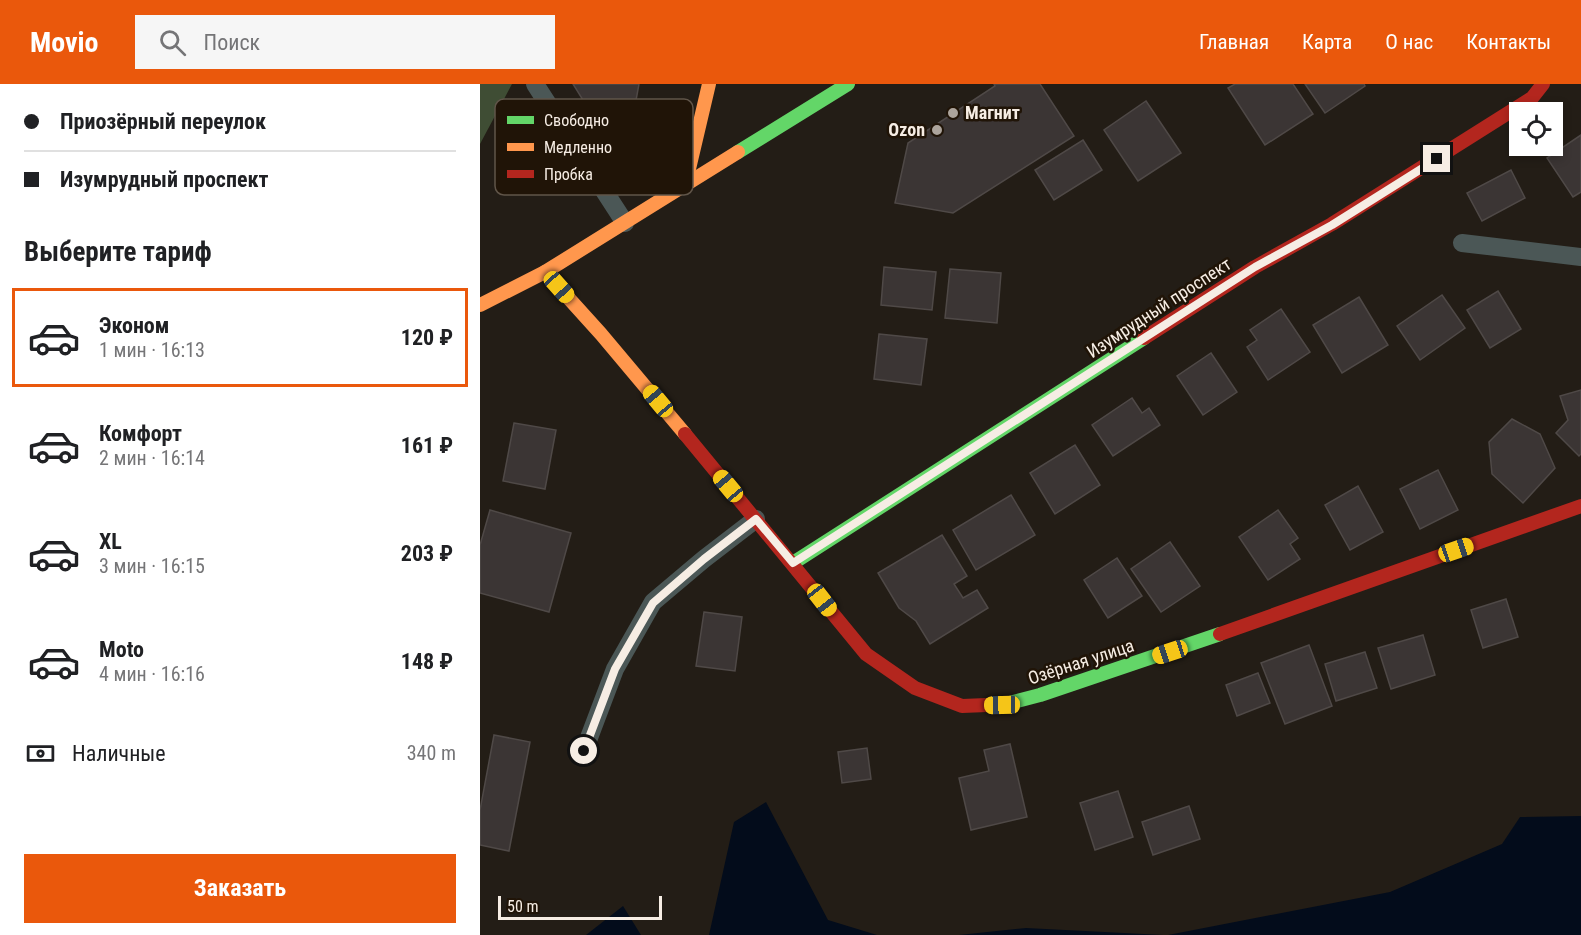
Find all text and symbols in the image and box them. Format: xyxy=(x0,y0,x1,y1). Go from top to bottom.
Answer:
search box xyxy=(135,15,555,69)
text: Movio xyxy=(30,26,99,59)
icon: search xyxy=(156,26,189,59)
text: Поиск xyxy=(204,30,260,55)
text: Главная xyxy=(1199,30,1269,54)
text: Карта xyxy=(1302,30,1352,54)
text: О нас xyxy=(1385,30,1433,54)
text: Контакты xyxy=(1466,30,1551,54)
legend xyxy=(495,99,693,195)
place label: Магнит xyxy=(965,102,1020,123)
map controls xyxy=(1509,102,1563,156)
button: locate xyxy=(1509,102,1563,156)
marker: Магнит xyxy=(946,106,960,120)
text: Приозёрный переулок xyxy=(60,109,266,134)
text: Свободно xyxy=(544,111,609,130)
place label: Ozon xyxy=(888,119,925,140)
marker: Ozon xyxy=(930,123,944,137)
text: Медленно xyxy=(544,138,612,157)
route end xyxy=(1423,145,1450,172)
text: Пробка xyxy=(544,165,593,184)
text: Изумрудный проспект xyxy=(60,167,269,192)
text: Выберите тариф xyxy=(24,236,212,268)
street label: Изумрудный проспект xyxy=(1083,253,1235,362)
car xyxy=(540,268,578,306)
icon: car xyxy=(27,311,81,365)
text: Эконом xyxy=(99,313,169,338)
text: 120 ₽ xyxy=(401,325,453,350)
text: 1 мин · 16:13 xyxy=(99,338,205,362)
car xyxy=(640,381,676,421)
icon: car xyxy=(27,419,81,473)
text: Комфорт xyxy=(99,421,182,446)
text: 161 ₽ xyxy=(401,433,453,458)
text: 2 мин · 16:14 xyxy=(99,446,205,470)
car xyxy=(710,466,746,506)
icon: car xyxy=(27,527,81,581)
text: XL xyxy=(99,529,122,554)
car xyxy=(1436,536,1476,564)
text: 203 ₽ xyxy=(401,541,453,566)
text: 3 мин · 16:15 xyxy=(99,554,205,578)
car xyxy=(804,580,840,620)
street label: Озёрная улица xyxy=(1025,634,1137,689)
icon: car xyxy=(27,635,81,689)
text: Moto xyxy=(99,637,144,662)
car xyxy=(1150,638,1190,666)
text: 148 ₽ xyxy=(401,649,453,674)
text: 4 мин · 16:16 xyxy=(99,662,205,686)
car xyxy=(984,696,1020,714)
icon: cash xyxy=(24,737,57,770)
route start xyxy=(570,737,597,764)
text: Наличные xyxy=(72,741,166,766)
text: 340 m xyxy=(407,741,456,765)
button: Заказать xyxy=(24,854,456,923)
scale bar xyxy=(498,893,662,920)
text: 50 m xyxy=(507,897,539,916)

